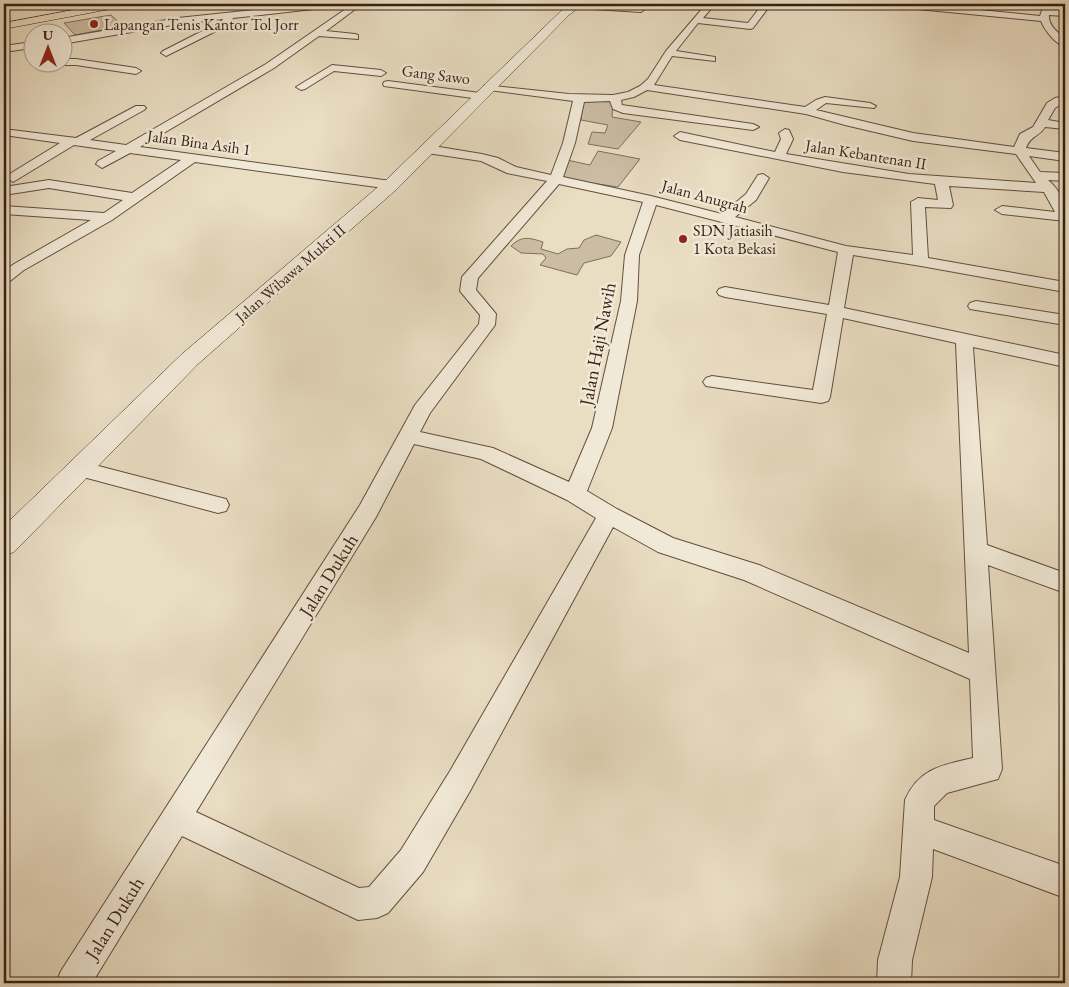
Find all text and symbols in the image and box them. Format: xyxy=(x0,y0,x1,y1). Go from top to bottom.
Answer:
place label: Lapangan Tenis Kantor Tol Jorr xyxy=(104,14,299,35)
marker: Lapangan Tenis Kantor Tol Jorr xyxy=(88,18,100,30)
north arrow xyxy=(22,22,72,72)
text: U xyxy=(43,26,54,44)
street label: Gang Sawo xyxy=(401,60,471,89)
street label: Jalan Bina Asih 1 xyxy=(144,125,252,160)
street label: Jalan Kebantenan II xyxy=(802,134,928,175)
street label: Jalan Anugrah xyxy=(657,174,750,218)
street label: Jalan Wibawa Mukti II xyxy=(229,219,350,328)
place label: SDN Jatiasih 1 Kota Bekasi xyxy=(693,220,776,259)
marker: SDN Jatiasih 1 Kota Bekasi xyxy=(677,233,689,245)
street label: Jalan Haji Nawih xyxy=(573,280,622,410)
street label: Jalan Dukuh xyxy=(292,529,364,623)
street label: Jalan Dukuh xyxy=(78,872,150,966)

